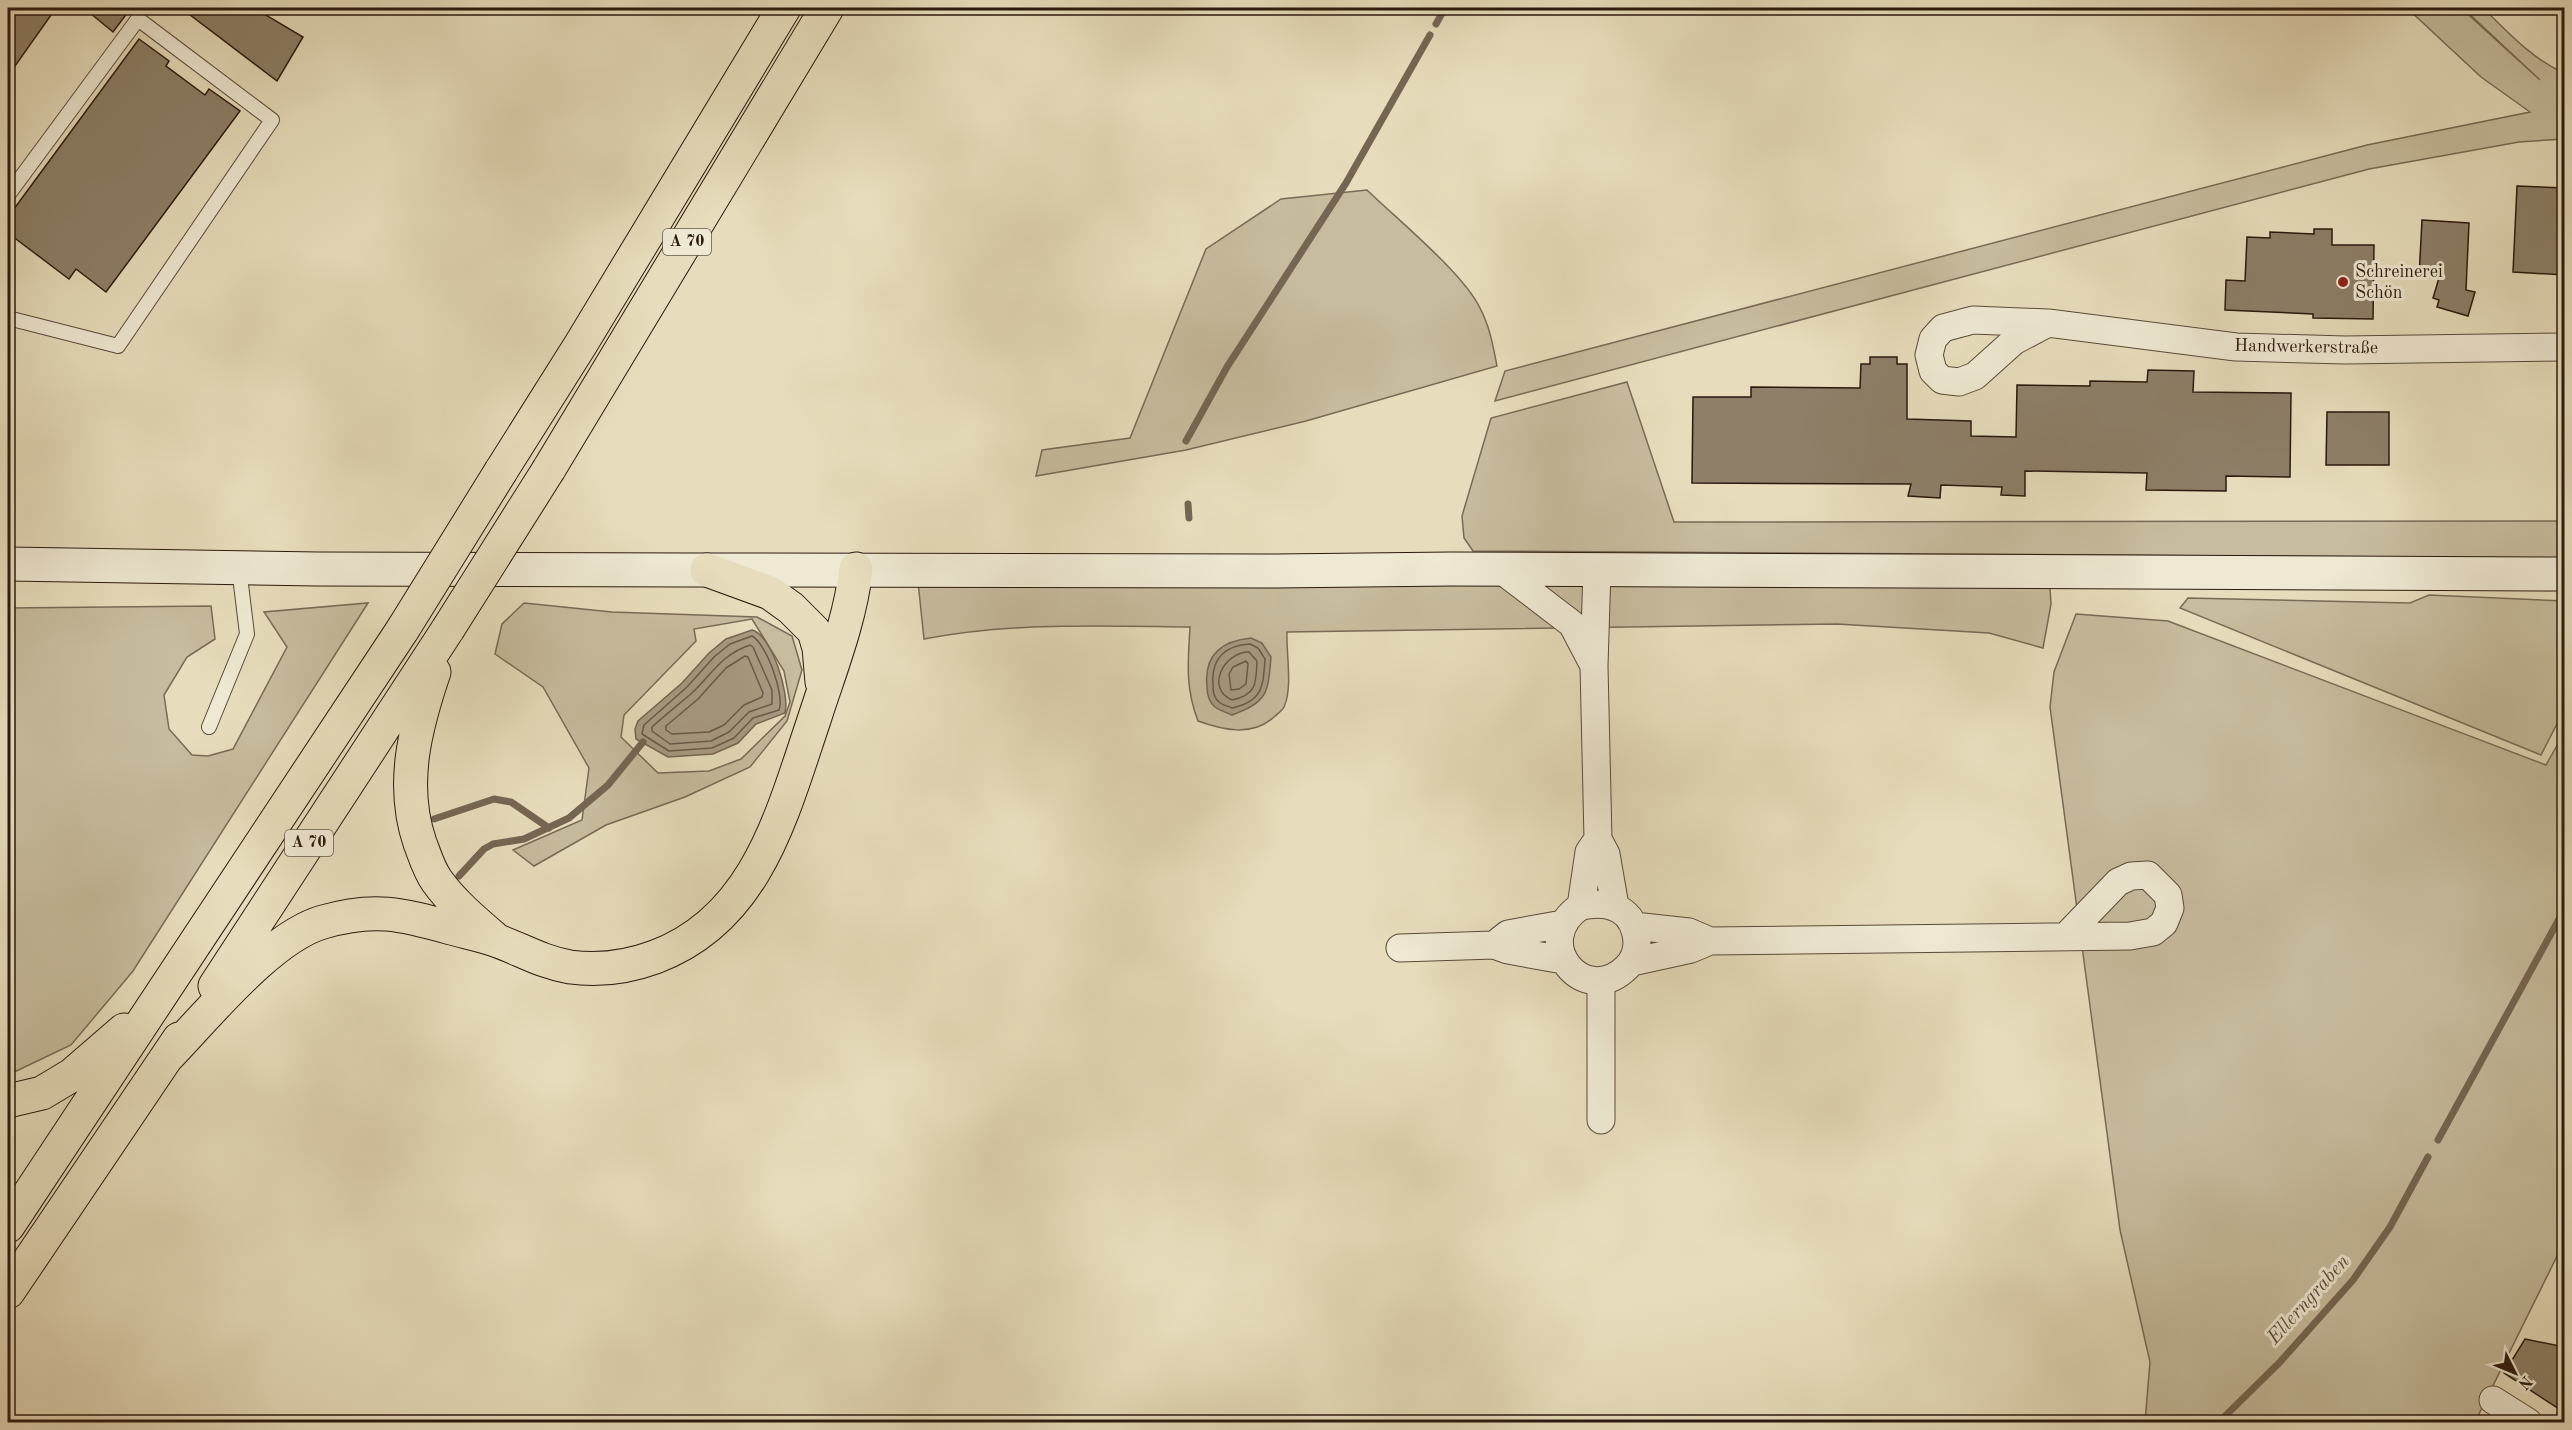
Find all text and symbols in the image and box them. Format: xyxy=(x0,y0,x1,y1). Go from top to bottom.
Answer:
road number: A 70 xyxy=(663,229,711,255)
place label: Schreinerei Schön xyxy=(2355,263,2443,302)
marker: Schreinerei Schön xyxy=(2336,275,2350,289)
street label: Handwerkerstraße xyxy=(2234,337,2378,357)
road number: A 70 xyxy=(285,830,333,856)
water label: Ellerngraben xyxy=(2263,1252,2354,1349)
north arrow xyxy=(2485,1343,2545,1403)
text: N xyxy=(2514,1372,2535,1392)

